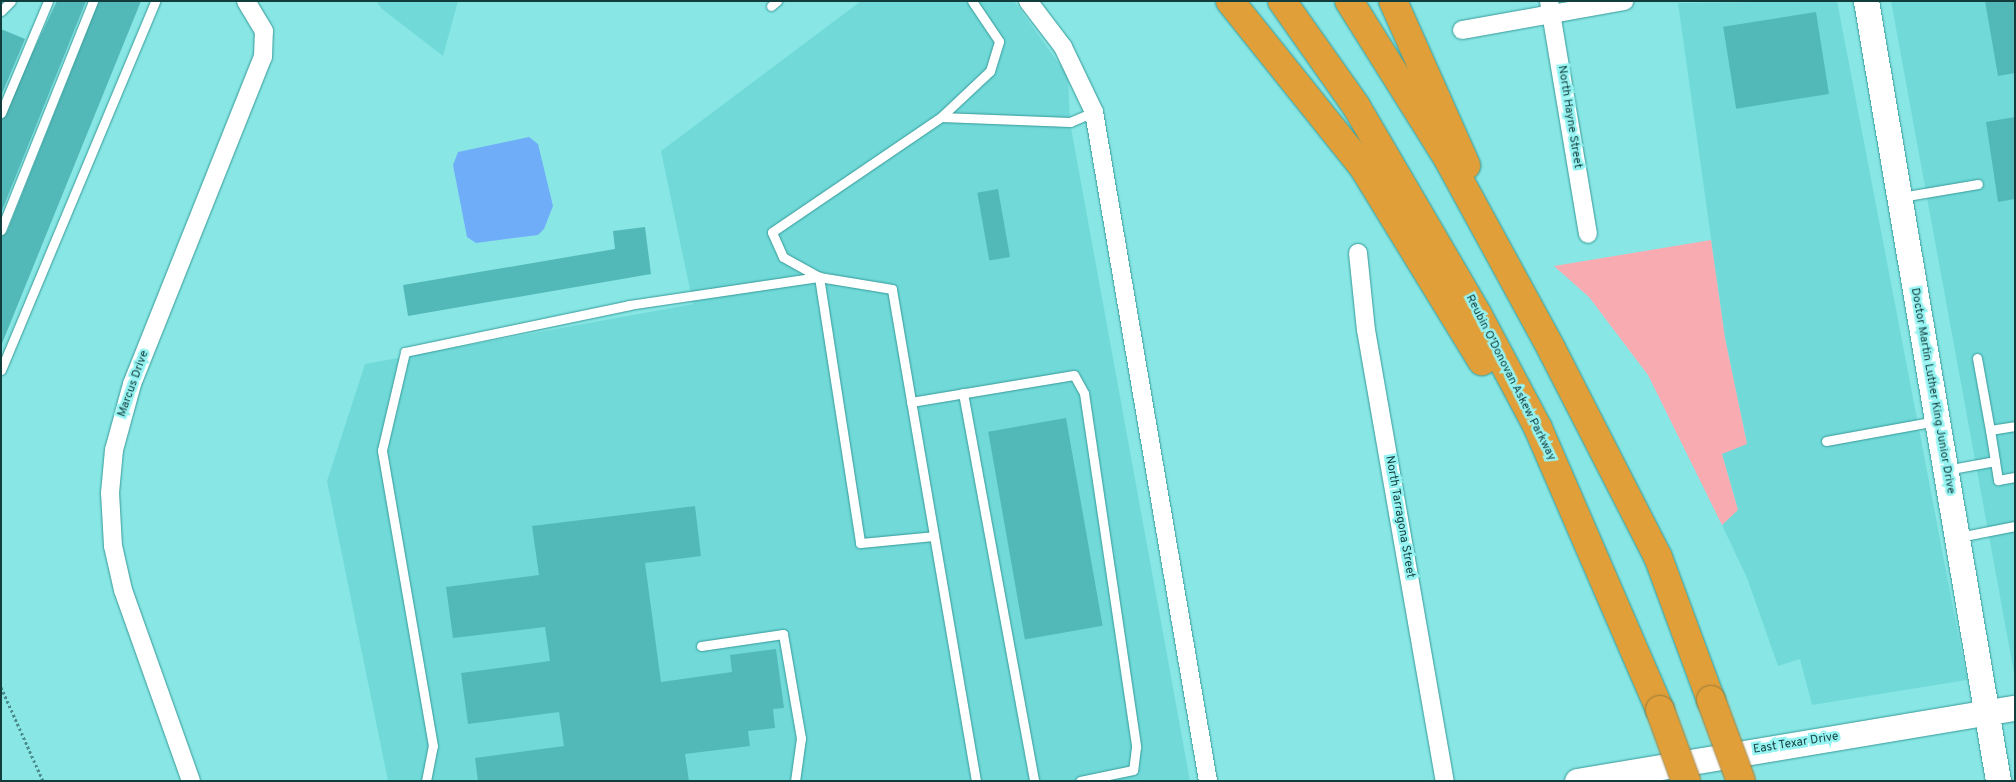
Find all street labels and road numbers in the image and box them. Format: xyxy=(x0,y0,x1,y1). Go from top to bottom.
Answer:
street label: North Hayne Street xyxy=(1554,65,1584,169)
street label: Doctor Martin Luther King Junior Drive xyxy=(1907,287,1957,495)
street label: Reubin O'Donovan Askew Parkway xyxy=(1462,292,1558,464)
street label: Marcus Drive xyxy=(115,349,153,419)
street label: North Tarragona Street xyxy=(1381,454,1417,580)
street label: East Texar Drive xyxy=(1752,730,1840,758)

